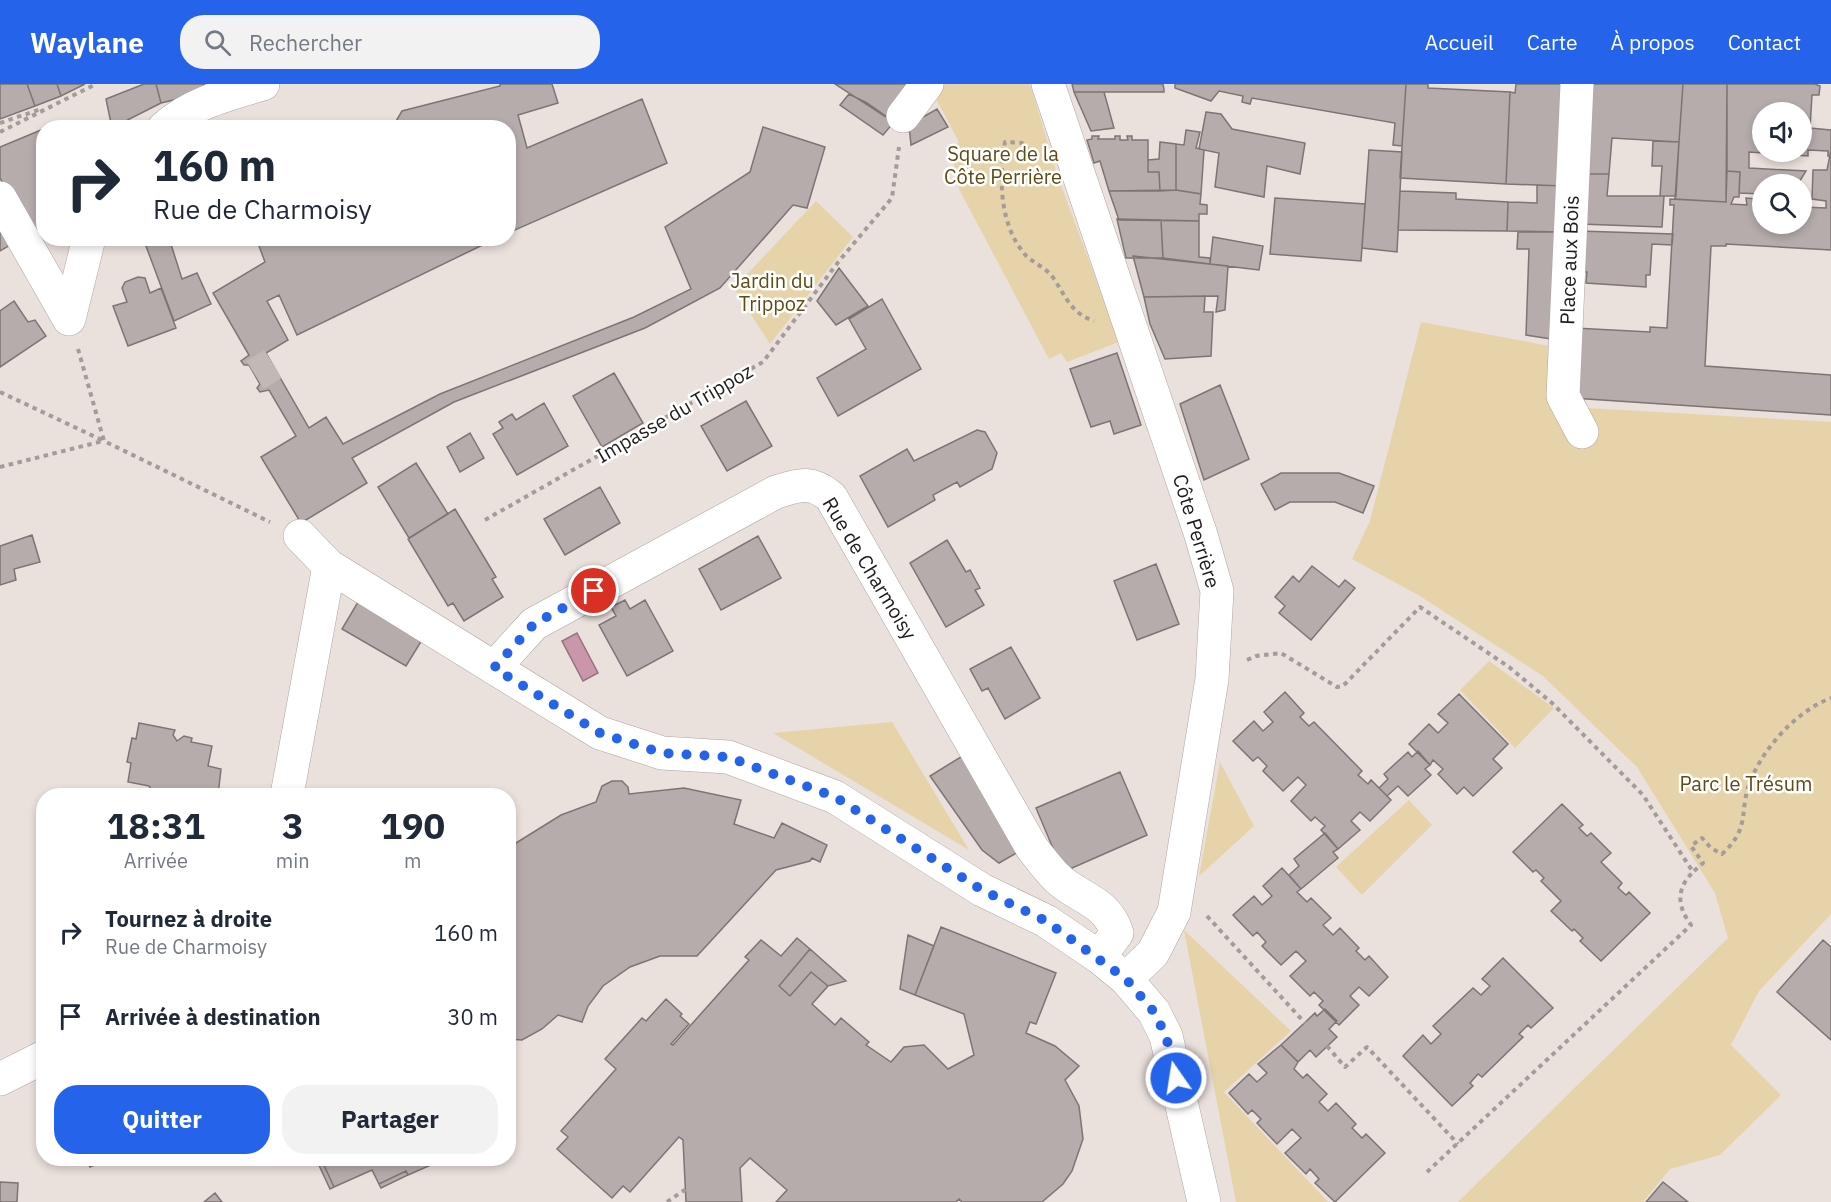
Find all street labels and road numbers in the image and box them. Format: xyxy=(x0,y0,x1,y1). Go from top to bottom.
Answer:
street label: Place aux Bois xyxy=(1553,195,1585,325)
street label: Impasse du Trippoz xyxy=(591,357,757,469)
street label: Côte Perrière xyxy=(1167,471,1227,591)
street label: Rue de Charmoisy xyxy=(817,492,923,644)

